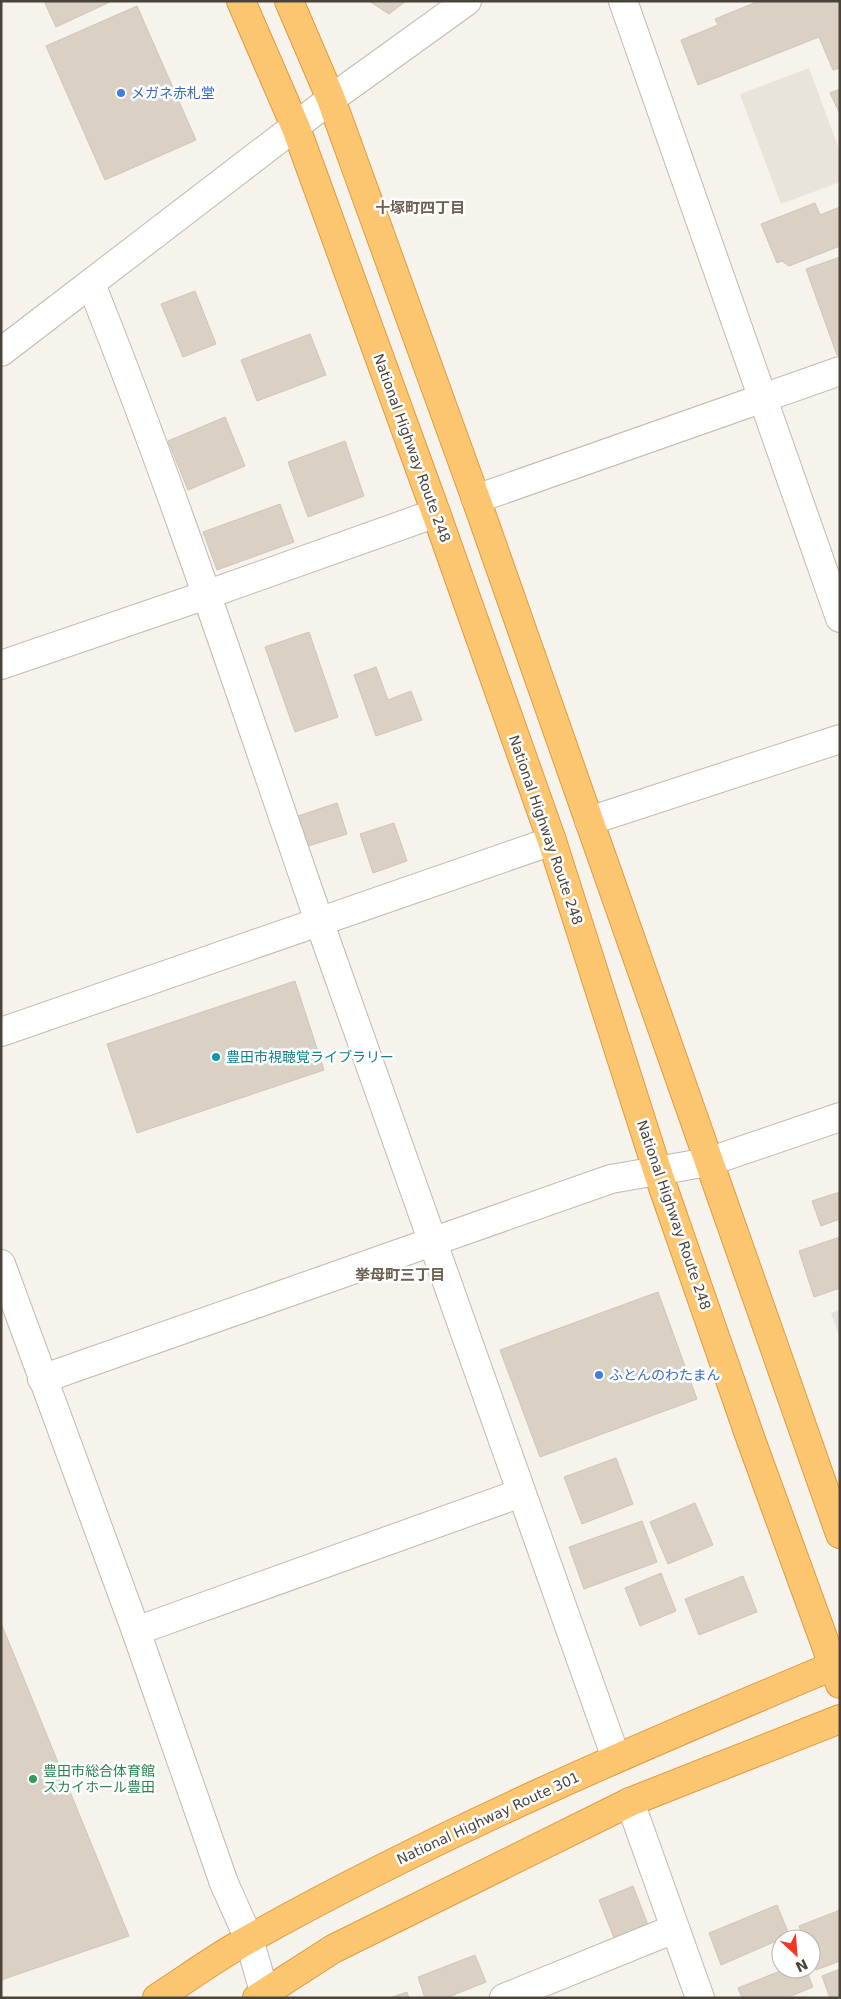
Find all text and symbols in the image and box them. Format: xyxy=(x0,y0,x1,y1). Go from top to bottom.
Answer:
place label: メガネ赤札堂 xyxy=(131,85,215,101)
marker: メガネ赤札堂 xyxy=(115,87,127,99)
district label: 十塚町四丁目 xyxy=(375,199,465,217)
street label: National Highway Route 248 xyxy=(370,352,454,544)
street label: National Highway Route 248 xyxy=(506,733,586,927)
place label: 豊田市視聴覚ライブラリー xyxy=(226,1049,394,1065)
marker: 豊田市視聴覚ライブラリー xyxy=(210,1051,222,1063)
street label: National Highway Route 248 xyxy=(634,1118,714,1312)
district label: 挙母町三丁目 xyxy=(355,1266,445,1284)
place label: ふとんのわたまん xyxy=(609,1367,721,1383)
marker: ふとんのわたまん xyxy=(593,1369,605,1381)
place label: 豊田市総合体育館 スカイホール豊田 xyxy=(43,1763,155,1795)
street label: National Highway Route 301 xyxy=(394,1769,582,1867)
marker: 豊田市総合体育館 スカイホール豊田 xyxy=(27,1773,39,1785)
north arrow xyxy=(771,1929,821,1979)
text: N xyxy=(793,1956,810,1975)

